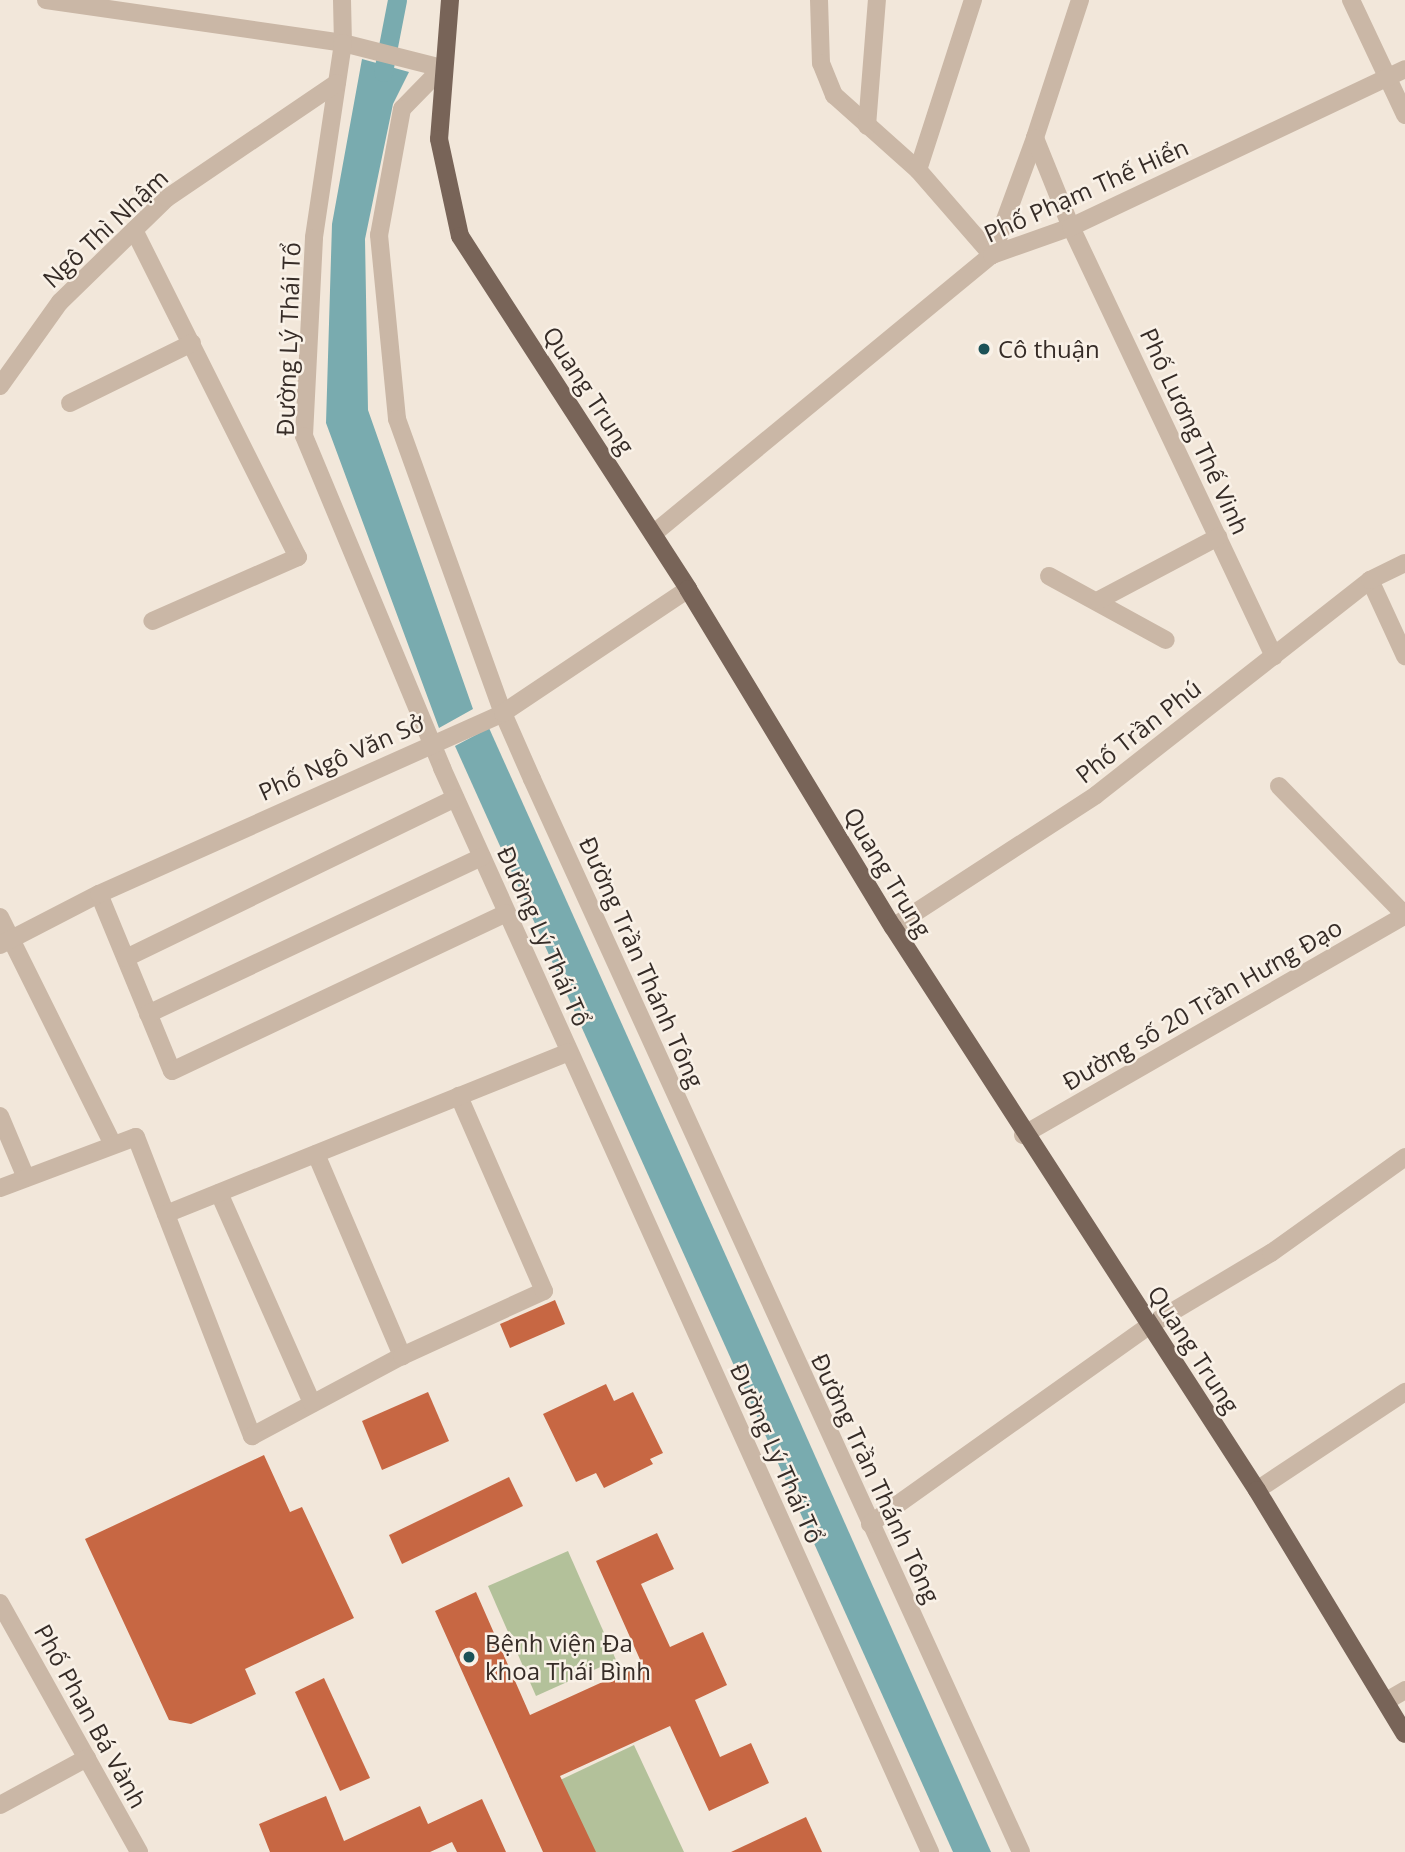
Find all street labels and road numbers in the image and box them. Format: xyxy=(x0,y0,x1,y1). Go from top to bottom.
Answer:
street label: Phố Phạm Thế Hiển xyxy=(979,132,1193,248)
street label: Ngô Thì Nhậm xyxy=(37,163,173,293)
street label: Đường Lý Thái Tổ xyxy=(270,242,306,436)
street label: Quang Trung xyxy=(537,321,641,459)
street label: Phố Lương Thế Vinh xyxy=(1135,323,1255,539)
street label: Phố Trần Phú xyxy=(1070,673,1206,789)
street label: Phố Ngô Văn Sở xyxy=(254,708,428,806)
street label: Quang Trung xyxy=(838,802,938,942)
street label: Đường Trần Thánh Tông xyxy=(574,832,710,1092)
street label: Đường Lý Thái Tổ xyxy=(491,842,597,1030)
street label: Đường số 20 Trần Hưng Đạo xyxy=(1057,912,1347,1096)
street label: Quang Trung xyxy=(1142,1280,1246,1418)
street label: Đường Trần Thánh Tông xyxy=(806,1349,946,1607)
street label: Đường Lý Thái Tổ xyxy=(724,1359,830,1547)
street label: Phố Phan Bá Vành xyxy=(29,1619,153,1813)

